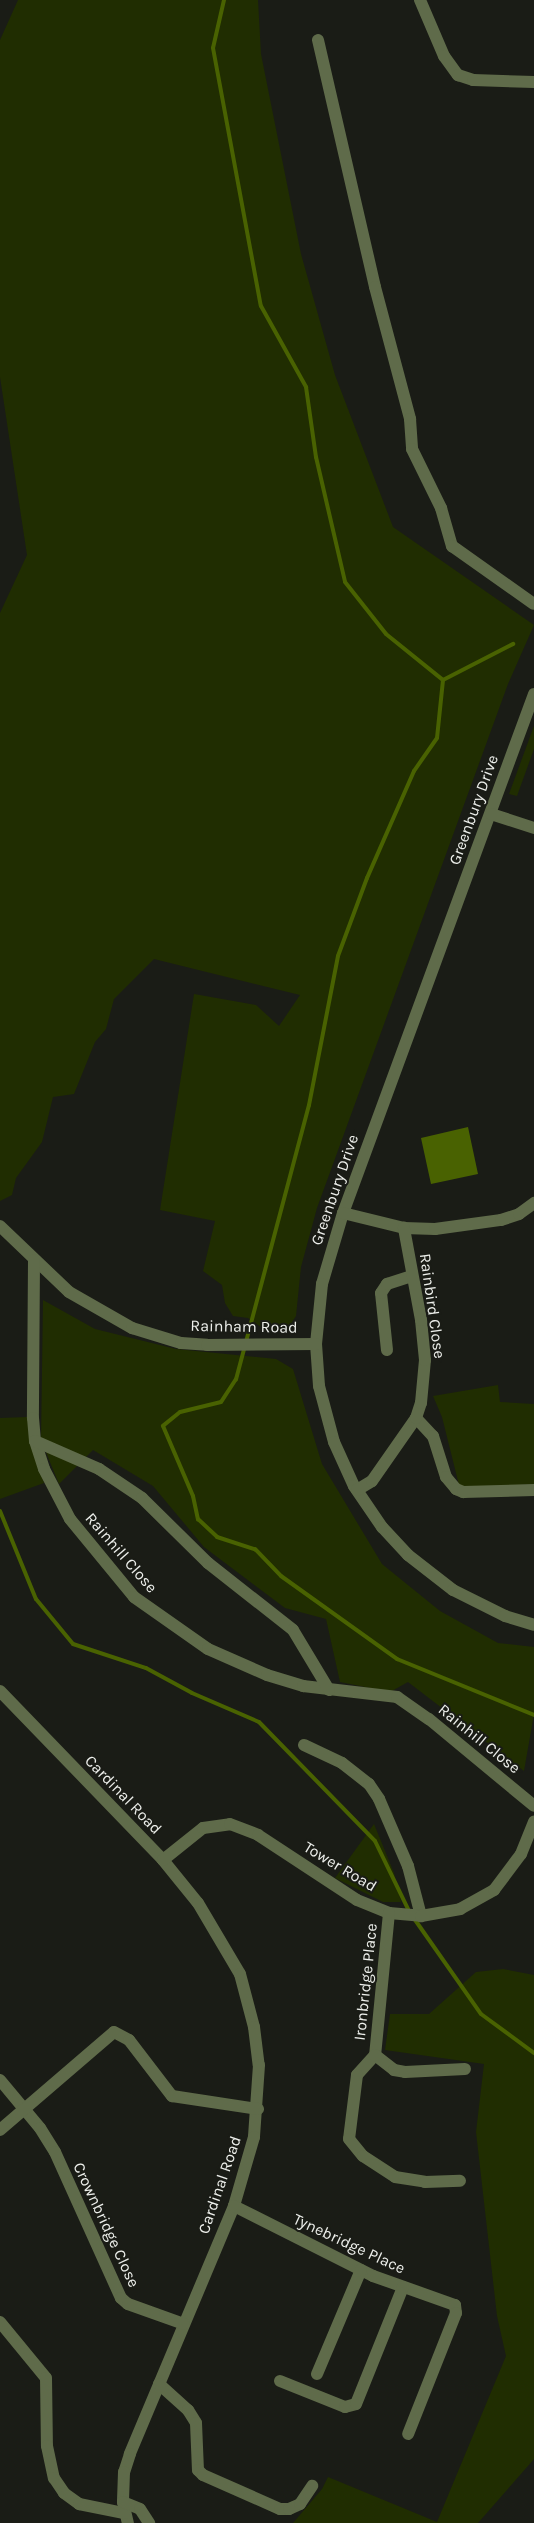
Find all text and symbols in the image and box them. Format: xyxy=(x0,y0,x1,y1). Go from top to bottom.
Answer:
street label: Greenbury Drive xyxy=(445,752,503,868)
street label: Greenbury Drive xyxy=(307,1132,363,1248)
street label: Rainbird Close xyxy=(415,1252,449,1360)
street label: Rainham Road xyxy=(190,1316,298,1338)
street label: Rainhill Close xyxy=(81,1509,161,1597)
street label: Rainhill Close xyxy=(434,1700,524,1778)
street label: Cardinal Road xyxy=(81,1752,165,1838)
street label: Tower Road xyxy=(300,1838,380,1896)
street label: Ironbridge Place xyxy=(350,1922,382,2042)
street label: Cardinal Road xyxy=(194,2134,246,2236)
street label: Crownbridge Close xyxy=(69,2159,143,2291)
street label: Tynebridge Place xyxy=(290,2210,408,2278)

